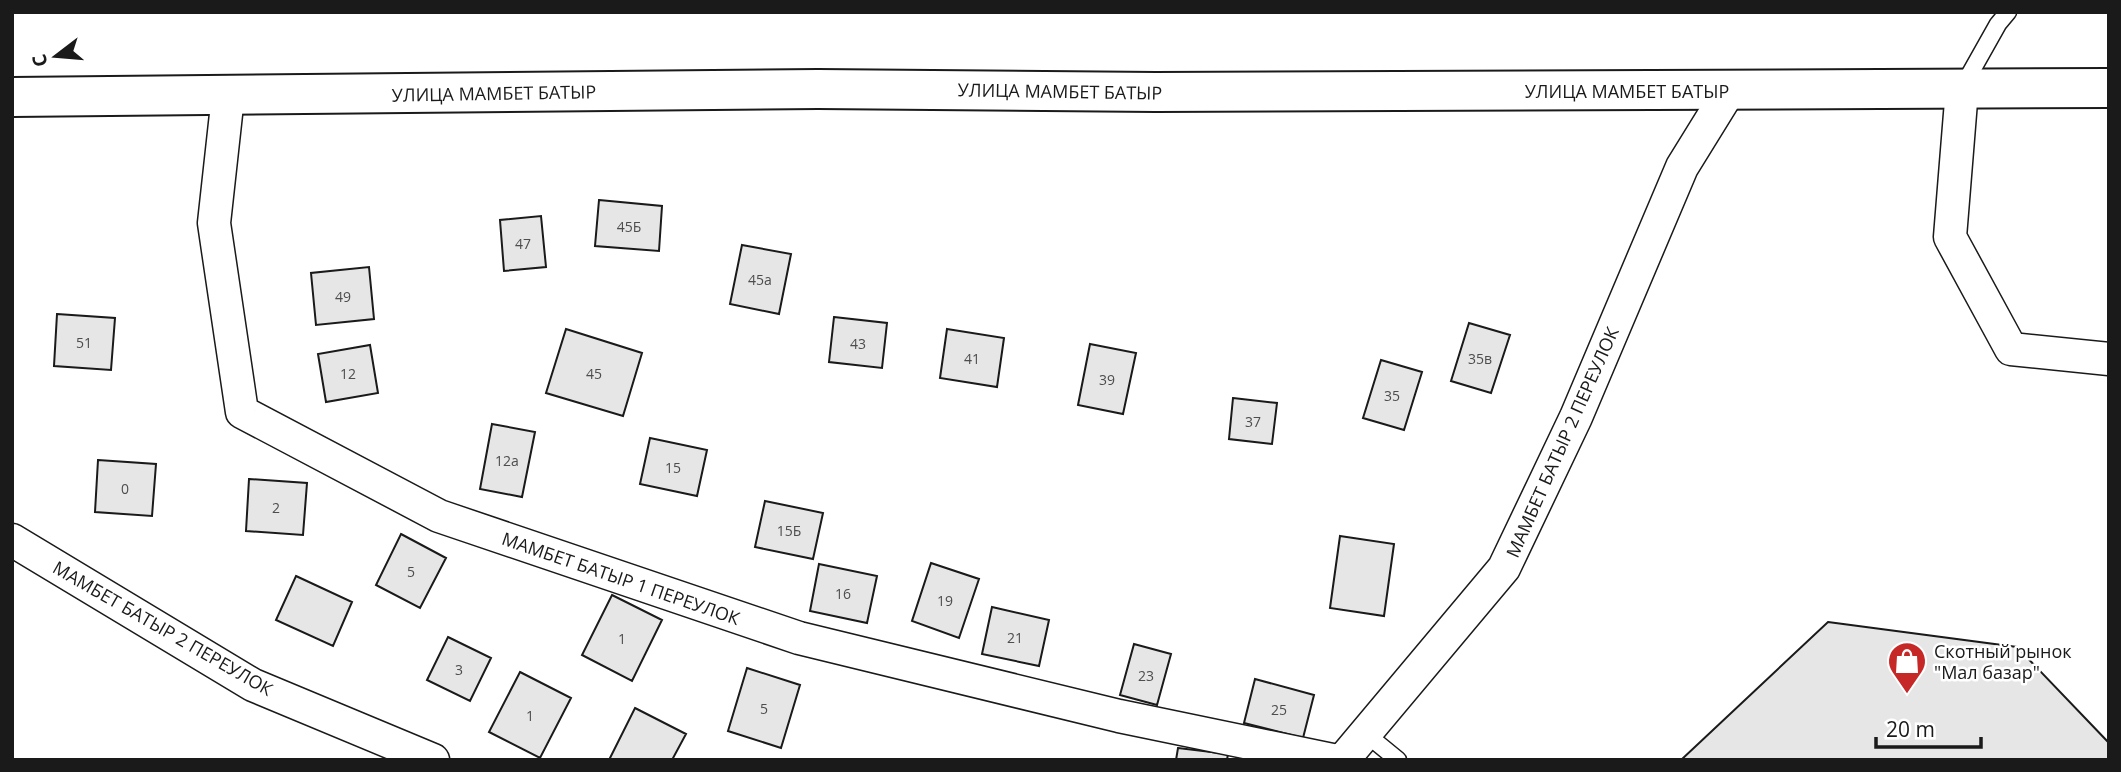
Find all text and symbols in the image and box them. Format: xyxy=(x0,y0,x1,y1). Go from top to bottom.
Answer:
north arrow xyxy=(21,21,91,91)
text: С xyxy=(25,51,54,70)
street label: УЛИЦА МАМБЕТ БАТЫР xyxy=(958,77,1162,105)
street label: УЛИЦА МАМБЕТ БАТЫР xyxy=(392,79,596,107)
street label: УЛИЦА МАМБЕТ БАТЫР xyxy=(1525,79,1729,103)
house number: 45Б xyxy=(617,217,641,236)
house number: 47 xyxy=(515,234,531,253)
house number: 45а xyxy=(748,270,772,289)
house number: 49 xyxy=(335,287,351,306)
street label: МАМБЕТ БАТЫР 2 ПЕРЕУЛОК xyxy=(1500,323,1624,561)
house number: 51 xyxy=(76,333,92,352)
house number: 43 xyxy=(850,334,866,353)
house number: 41 xyxy=(964,349,980,368)
house number: 35в xyxy=(1468,349,1492,368)
house number: 12 xyxy=(340,364,356,383)
house number: 45 xyxy=(586,364,602,383)
house number: 39 xyxy=(1099,370,1115,389)
house number: 35 xyxy=(1384,386,1400,405)
house number: 37 xyxy=(1245,412,1261,431)
house number: 12а xyxy=(495,451,519,470)
house number: 15 xyxy=(665,458,681,477)
house number: 0 xyxy=(121,479,129,498)
house number: 2 xyxy=(272,498,280,517)
house number: 15Б xyxy=(777,521,801,540)
street label: МАМБЕТ БАТЫР 1 ПЕРЕУЛОК xyxy=(499,526,743,630)
street label: МАМБЕТ БАТЫР 2 ПЕРЕУЛОК xyxy=(49,555,277,701)
house number: 5 xyxy=(407,562,415,581)
house number: 16 xyxy=(835,584,851,603)
house number: 19 xyxy=(937,591,953,610)
house number: 21 xyxy=(1007,628,1023,647)
house number: 1 xyxy=(618,629,626,648)
place label: Скотный рынок "Мал базар" xyxy=(1934,639,2072,684)
shop icon: Скотный рынок "Мал базар" xyxy=(1886,640,1928,695)
house number: 3 xyxy=(455,660,463,679)
house number: 23 xyxy=(1138,666,1154,685)
house number: 5 xyxy=(760,699,768,718)
house number: 25 xyxy=(1271,700,1287,719)
house number: 1 xyxy=(526,706,534,725)
scale bar xyxy=(1876,706,1981,750)
text: 20 m xyxy=(1886,715,1935,743)

